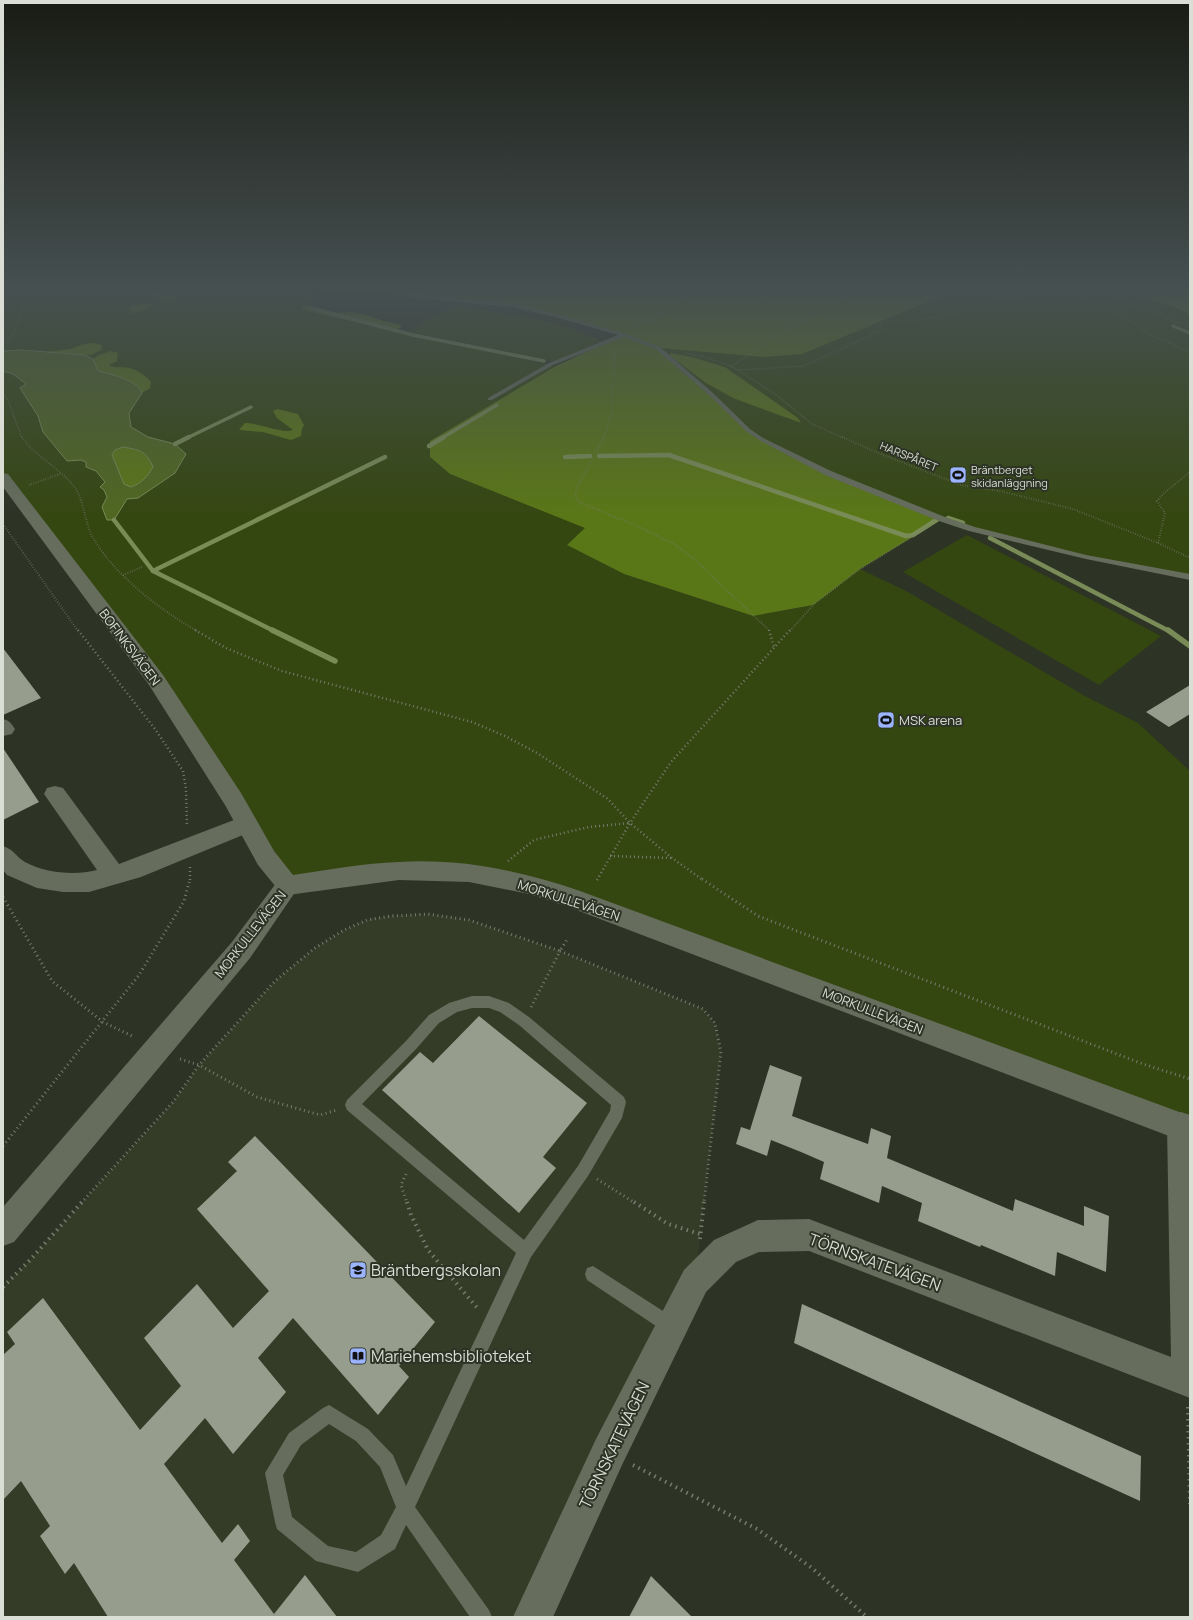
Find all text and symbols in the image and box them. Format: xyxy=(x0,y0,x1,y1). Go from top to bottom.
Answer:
street label: HARSPÅRET xyxy=(878,438,941,475)
place label: Bräntberget skidanläggning xyxy=(971,462,1048,490)
sports icon: Bräntberget skidanläggning xyxy=(948,465,968,485)
street label: BOFINKSVÄGEN xyxy=(95,605,165,689)
sports icon: MSK arena xyxy=(876,710,896,730)
place label: MSK arena xyxy=(899,711,962,729)
street label: MORKULLEVÄGEN xyxy=(516,875,622,925)
street label: MORKULLEVÄGEN xyxy=(210,887,290,981)
street label: MORKULLEVÄGEN xyxy=(820,984,926,1038)
street label: TÖRNSKATEVÄGEN xyxy=(806,1228,944,1296)
place label: Bräntbergsskolan xyxy=(371,1259,501,1281)
school or university icon: Bräntbergsskolan xyxy=(348,1260,368,1280)
place label: Mariehemsbiblioteket xyxy=(371,1345,531,1367)
library icon: Mariehemsbiblioteket xyxy=(348,1346,368,1366)
street label: TÖRNSKATEVÄGEN xyxy=(574,1378,654,1512)

